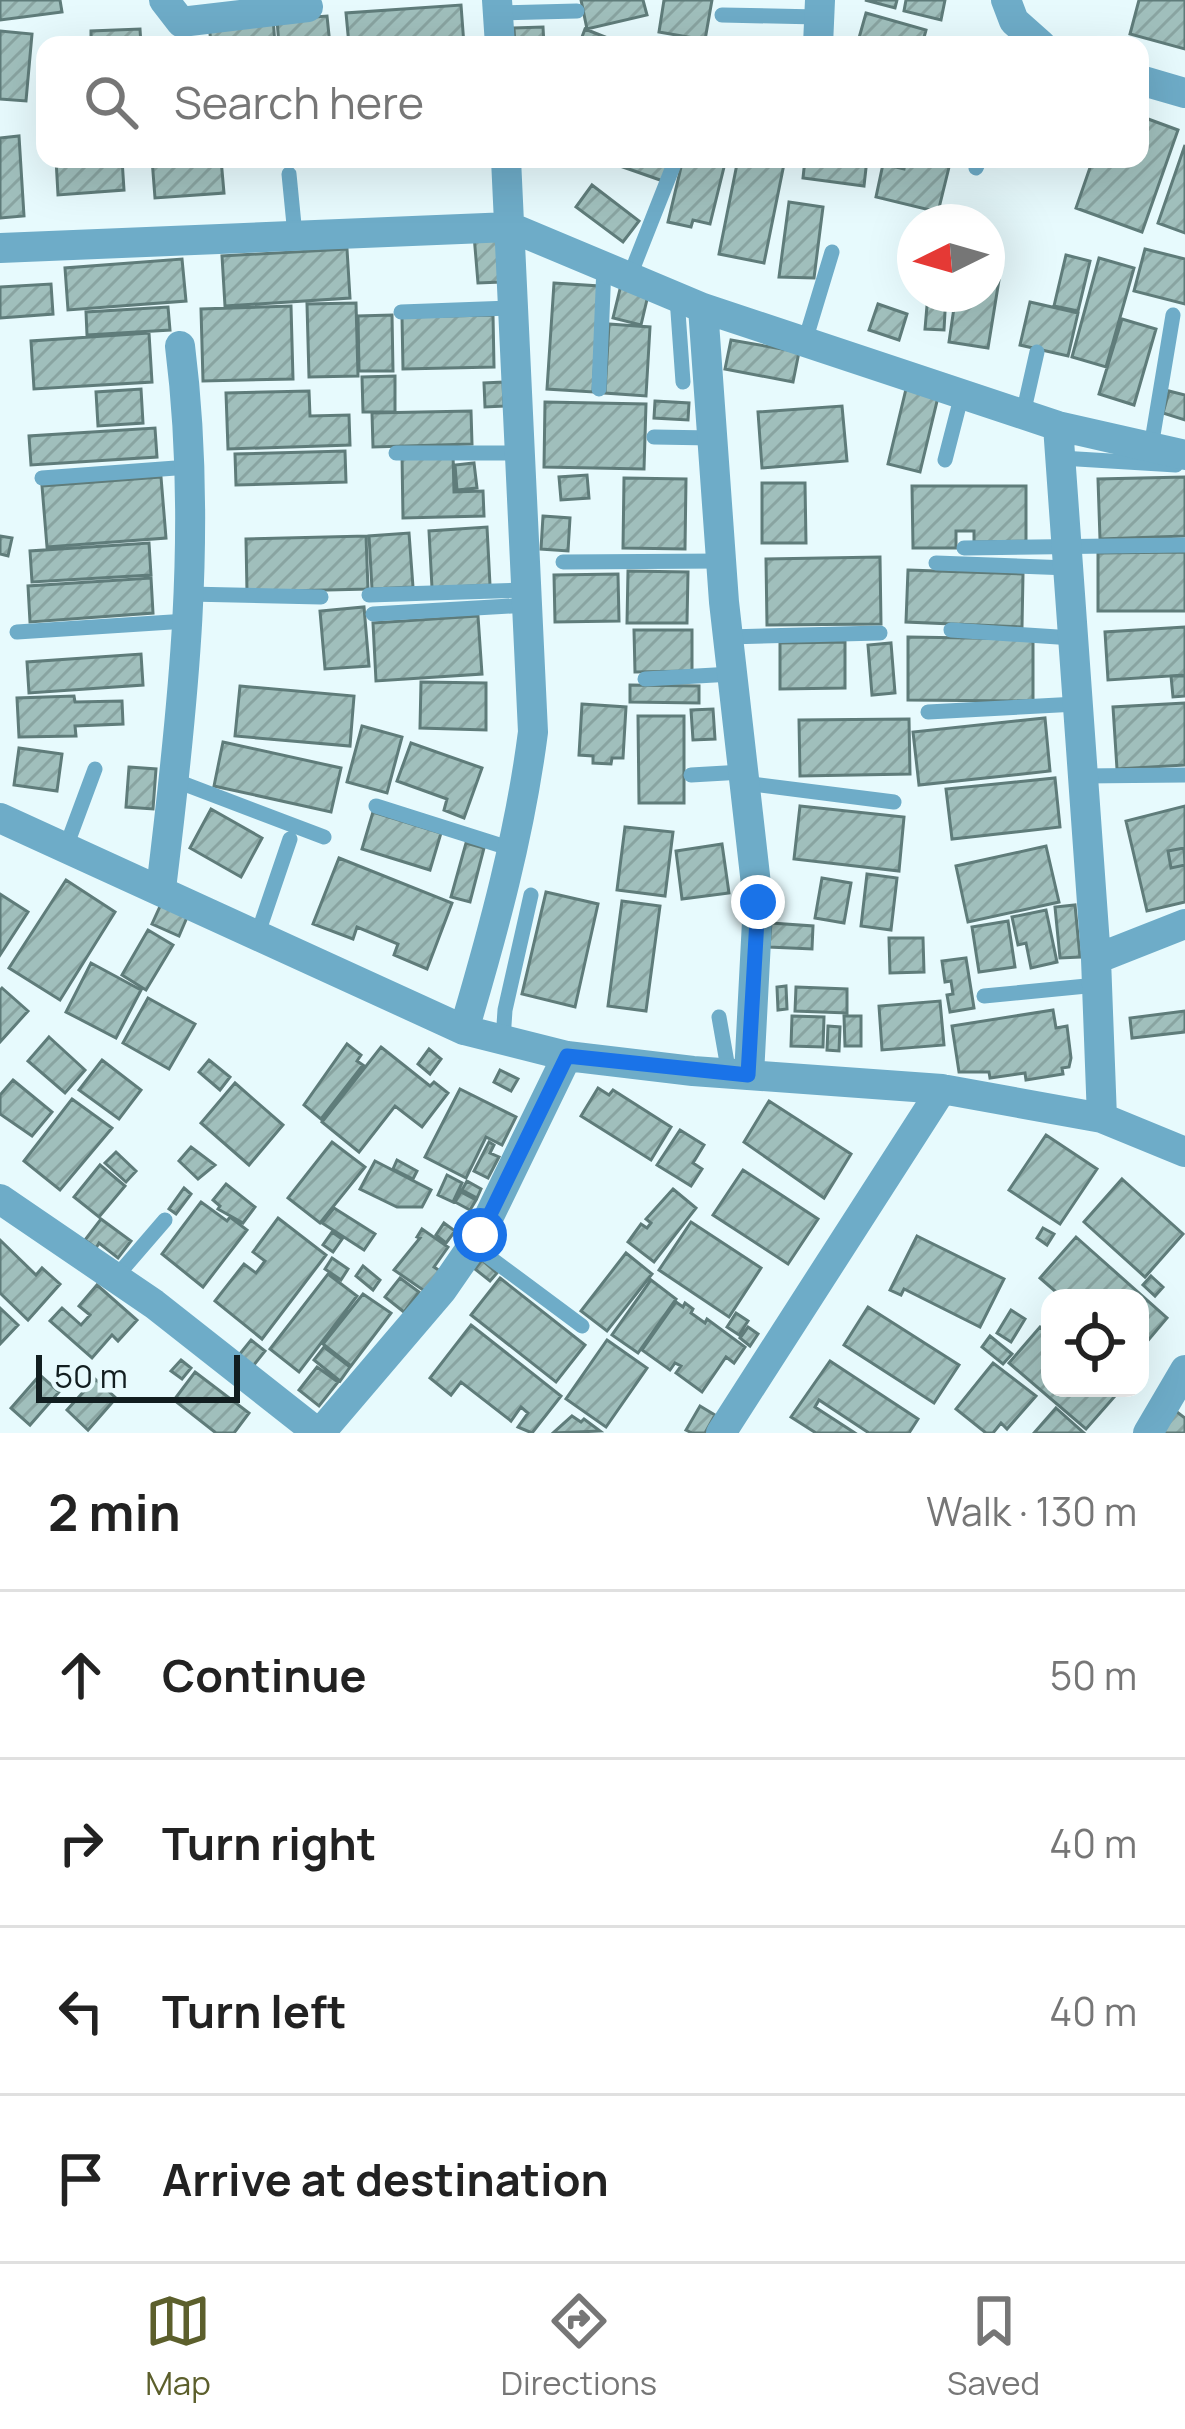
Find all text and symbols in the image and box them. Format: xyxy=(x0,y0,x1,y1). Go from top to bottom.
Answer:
search box xyxy=(36,36,1149,168)
icon: search xyxy=(78,69,144,135)
text: Search here xyxy=(174,71,424,133)
north arrow xyxy=(897,204,1005,312)
route end xyxy=(731,875,785,929)
route start xyxy=(453,1208,507,1262)
map controls xyxy=(1041,1289,1149,1397)
button: locate xyxy=(1041,1289,1149,1397)
scale bar xyxy=(36,1349,240,1402)
text: 50 m xyxy=(54,1353,128,1398)
text: 2 min xyxy=(48,1477,181,1546)
text: Walk · 130 m xyxy=(926,1484,1137,1538)
icon: ahead xyxy=(48,1642,114,1708)
text: Continue xyxy=(162,1644,367,1706)
text: 50 m xyxy=(1050,1648,1137,1702)
icon: right xyxy=(48,1810,114,1876)
text: Turn right xyxy=(162,1812,376,1874)
text: 40 m xyxy=(1049,1816,1137,1870)
icon: left xyxy=(48,1978,114,2044)
text: Turn left xyxy=(162,1980,347,2042)
text: 40 m xyxy=(1049,1984,1137,2038)
icon: arrive xyxy=(48,2146,114,2212)
text: Arrive at destination xyxy=(162,2148,609,2210)
tab: Map xyxy=(145,2288,211,2405)
tab: Directions xyxy=(501,2288,657,2405)
tab: Saved xyxy=(947,2288,1040,2405)

